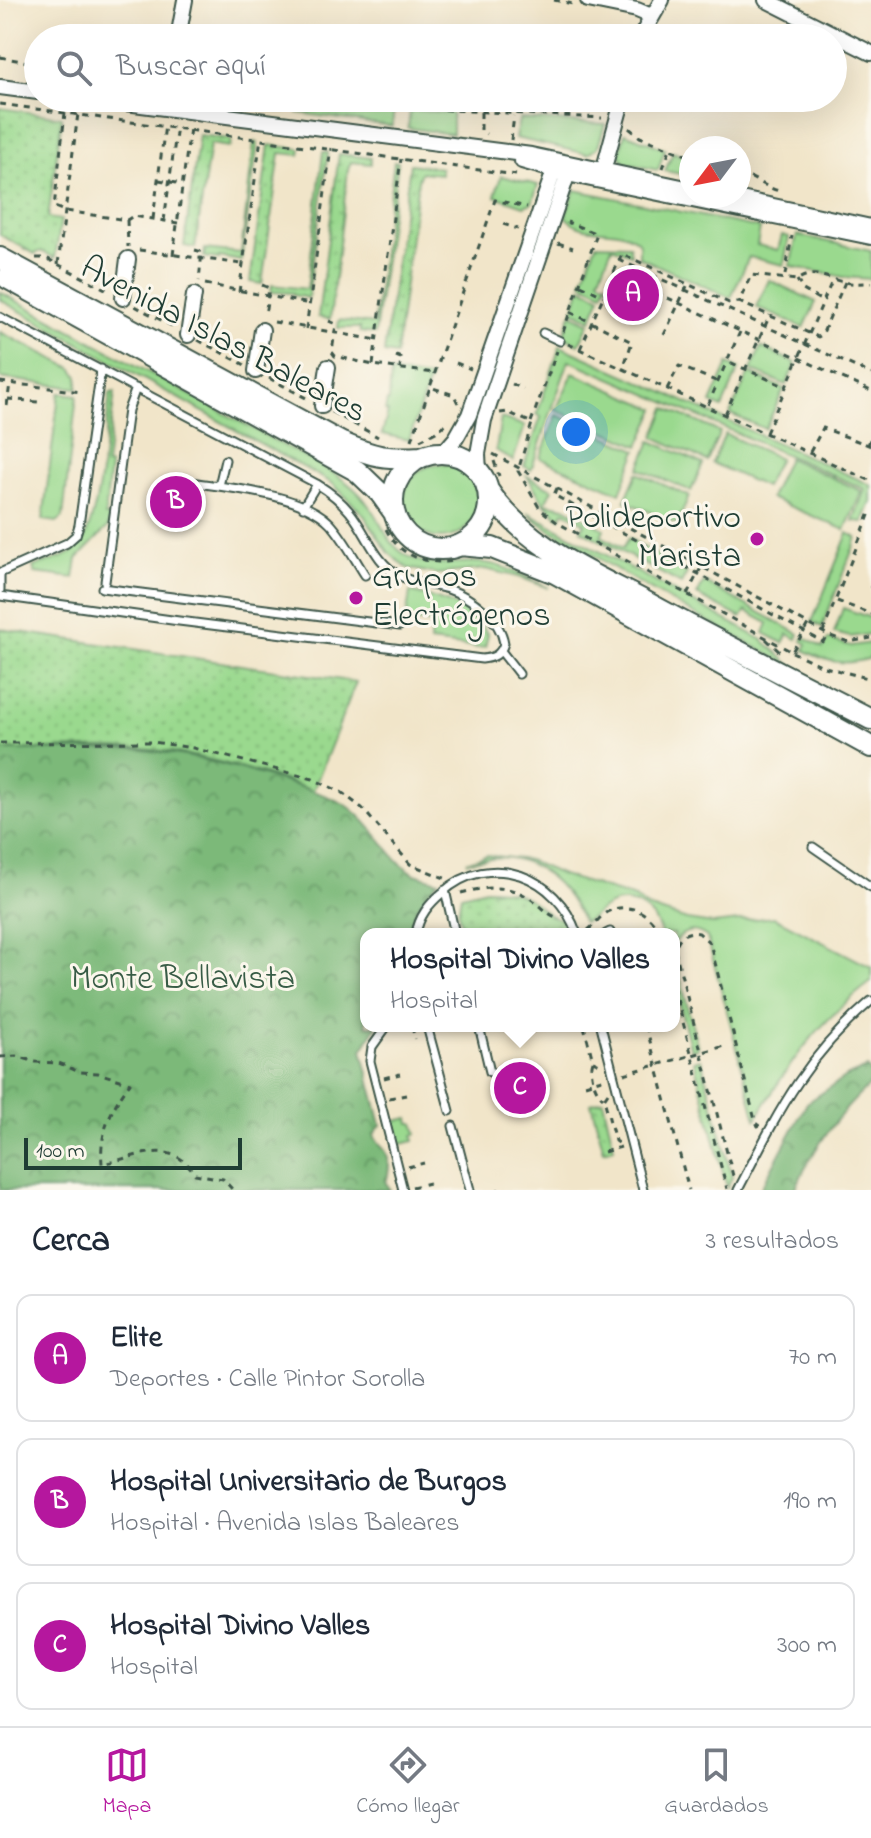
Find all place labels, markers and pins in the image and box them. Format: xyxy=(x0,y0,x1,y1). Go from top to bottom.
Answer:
pin: A xyxy=(607,265,659,325)
pin: B xyxy=(150,472,202,532)
place label: Polideportivo Marista xyxy=(565,494,741,583)
marker: Polideportivo Marista xyxy=(748,530,766,548)
place label: Grupos Electrógenos xyxy=(372,553,551,642)
marker: Grupos Electrógenos xyxy=(347,589,365,607)
pin: C xyxy=(494,1058,546,1118)

